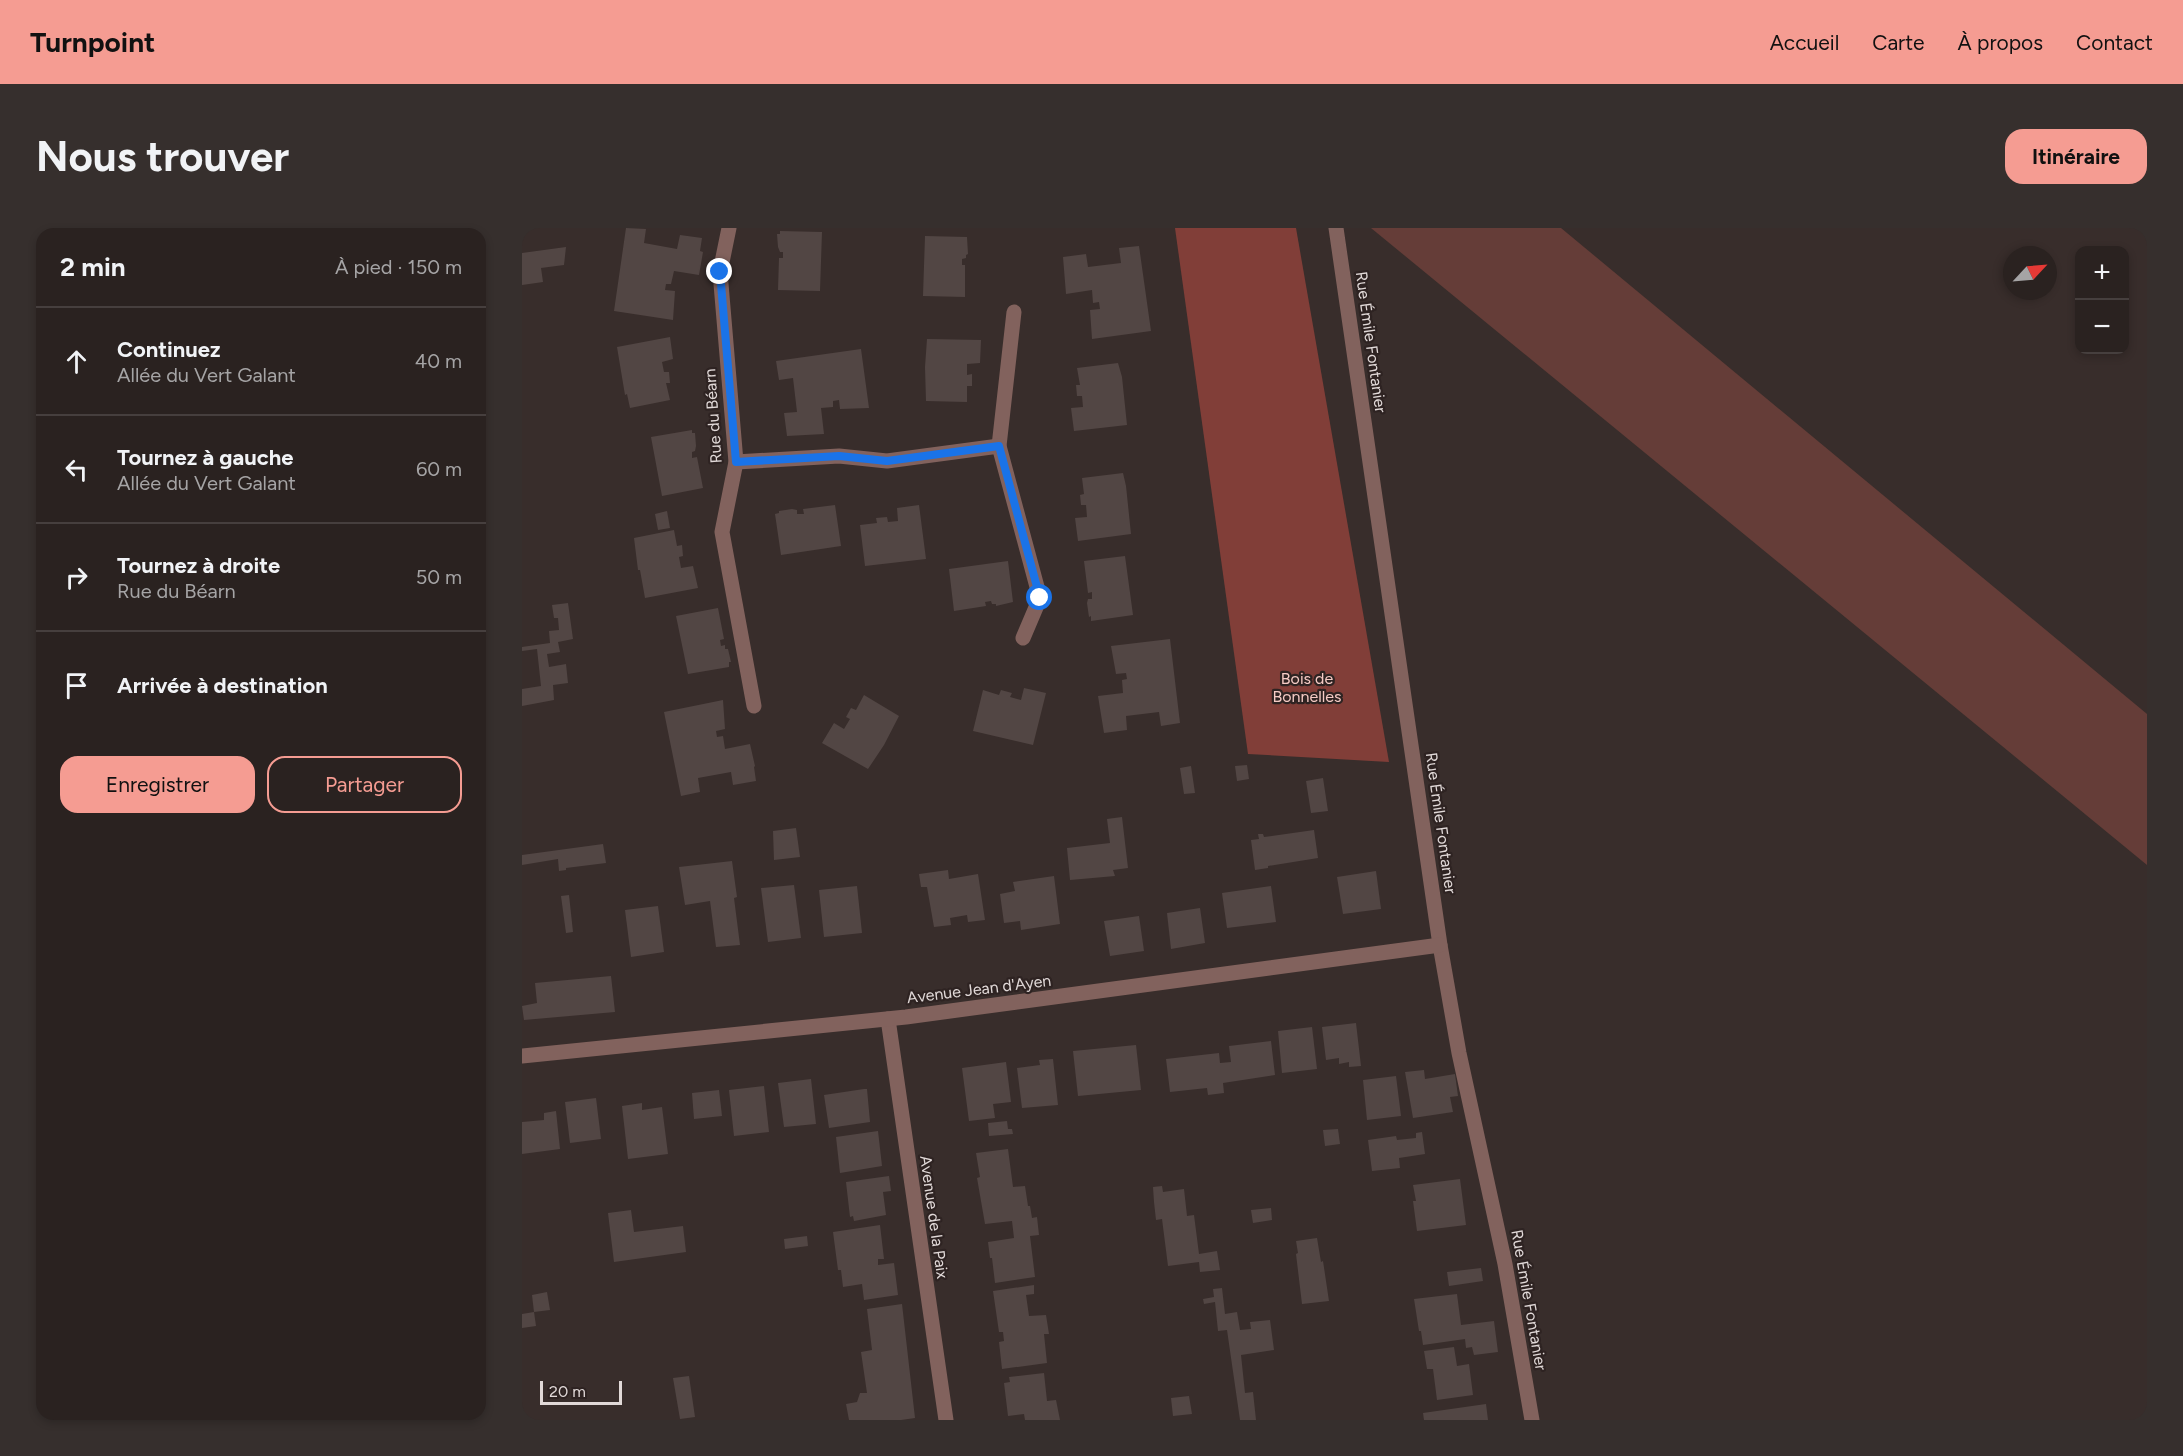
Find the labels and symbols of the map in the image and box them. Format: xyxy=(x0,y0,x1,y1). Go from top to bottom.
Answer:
north arrow xyxy=(2003,246,2057,300)
route end xyxy=(706,258,732,284)
street label: Rue Émile Fontanier xyxy=(1352,270,1390,414)
street label: Rue du Béarn xyxy=(700,368,726,464)
route start xyxy=(1026,584,1052,610)
park label: Bois de Bonnelles xyxy=(1273,669,1341,706)
street label: Rue Émile Fontanier xyxy=(1422,751,1460,895)
street label: Avenue Jean d'Ayen xyxy=(906,971,1052,1007)
street label: Avenue de la Paix xyxy=(916,1154,952,1280)
street label: Rue Émile Fontanier xyxy=(1507,1228,1551,1372)
scale bar xyxy=(540,1378,622,1406)

